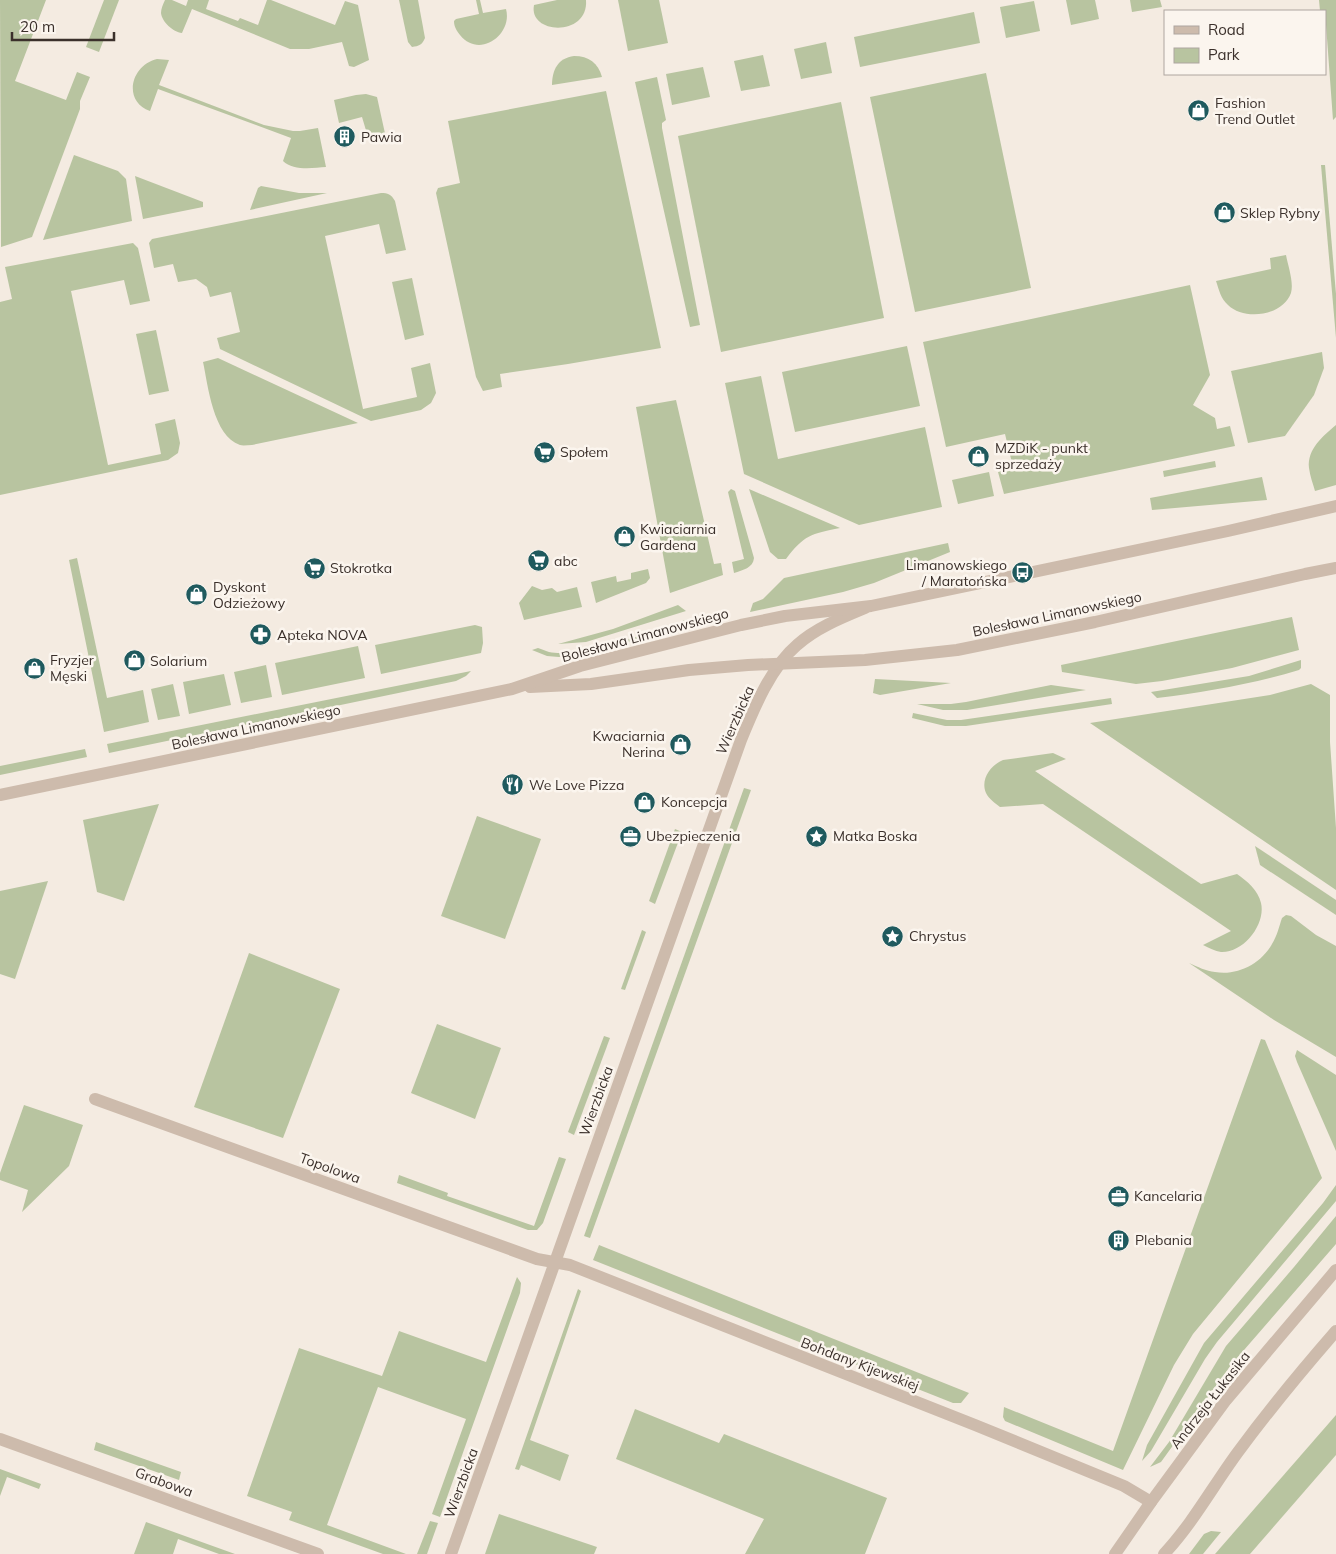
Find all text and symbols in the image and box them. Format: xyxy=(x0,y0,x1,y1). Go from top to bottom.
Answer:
scale bar xyxy=(12,10,115,42)
legend xyxy=(1164,10,1326,75)
text: 20 m xyxy=(20,17,55,36)
text: Road xyxy=(1208,20,1245,39)
text: Park xyxy=(1208,45,1240,64)
place label: Fashion Trend Outlet xyxy=(1215,94,1295,128)
shop icon: Fashion Trend Outlet xyxy=(1187,99,1211,123)
building icon: Pawia xyxy=(333,125,357,149)
place label: Pawia xyxy=(361,128,402,146)
shop icon: Sklep Rybny xyxy=(1212,201,1236,225)
place label: Sklep Rybny xyxy=(1240,204,1321,222)
place label: MZDiK - punkt sprzedaży xyxy=(995,439,1088,473)
supermarket icon: Społem xyxy=(532,440,556,464)
place label: Społem xyxy=(560,443,608,461)
shop icon: MZDiK - punkt sprzedaży xyxy=(967,444,991,468)
place label: Kwiaciarnia Gardena xyxy=(640,520,716,554)
shop icon: Kwiaciarnia Gardena xyxy=(612,525,636,549)
supermarket icon: abc xyxy=(526,549,550,573)
place label: abc xyxy=(554,552,578,570)
supermarket icon: Stokrotka xyxy=(302,556,326,580)
place label: Limanowskiego / Maratońska xyxy=(906,556,1007,590)
place label: Stokrotka xyxy=(330,559,392,577)
bus stop icon: Limanowskiego / Maratońska xyxy=(1011,561,1035,585)
place label: Dyskont Odzieżowy xyxy=(213,578,286,612)
shop icon: Dyskont Odzieżowy xyxy=(185,583,209,607)
street label: Bolesława Limanowskiego xyxy=(971,587,1143,641)
street label: Bolesława Limanowskiego xyxy=(559,604,731,666)
pharmacy icon: Apteka NOVA xyxy=(249,623,273,647)
place label: Apteka NOVA xyxy=(277,626,368,644)
shop icon: Solarium xyxy=(122,649,146,673)
place label: Fryzjer Męski xyxy=(50,651,95,685)
place label: Solarium xyxy=(150,652,207,670)
shop icon: Fryzjer Męski xyxy=(22,656,46,680)
street label: Wierzbicka xyxy=(712,683,758,757)
street label: Bolesława Limanowskiego xyxy=(170,700,342,754)
place label: Kwaciarnia Nerina xyxy=(592,727,665,761)
shop icon: Kwaciarnia Nerina xyxy=(669,732,693,756)
restaurant icon: We Love Pizza xyxy=(501,773,525,797)
place label: We Love Pizza xyxy=(529,776,624,794)
shop icon: Koncepcja xyxy=(633,790,657,814)
place label: Koncepcja xyxy=(661,793,727,811)
office icon: Ubezpieczenia xyxy=(618,824,642,848)
place icon: Matka Boska xyxy=(805,824,829,848)
place label: Ubezpieczenia xyxy=(646,827,740,845)
place label: Matka Boska xyxy=(833,827,918,845)
place icon: Chrystus xyxy=(881,924,905,948)
place label: Chrystus xyxy=(909,927,966,945)
street label: Wierzbicka xyxy=(575,1064,617,1138)
street label: Topolowa xyxy=(297,1149,363,1187)
office icon: Kancelaria xyxy=(1106,1184,1130,1208)
place label: Kancelaria xyxy=(1134,1187,1202,1205)
building icon: Plebania xyxy=(1107,1228,1131,1252)
place label: Plebania xyxy=(1135,1231,1192,1249)
street label: Bohdany Kijewskiej xyxy=(798,1333,922,1395)
street label: Andrzeja Łukasika xyxy=(1166,1348,1254,1452)
street label: Wierzbicka xyxy=(440,1446,482,1520)
street label: Grabowa xyxy=(133,1463,195,1501)

